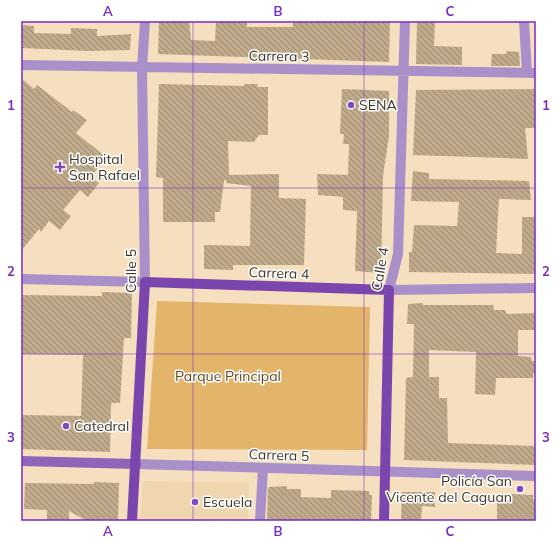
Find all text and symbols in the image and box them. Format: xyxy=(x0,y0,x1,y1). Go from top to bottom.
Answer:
text: A xyxy=(103,3,113,19)
text: B xyxy=(274,3,283,19)
text: C xyxy=(446,3,455,19)
street label: Carrera 3 xyxy=(248,46,310,66)
place label: SENA xyxy=(359,96,397,114)
text: 1 xyxy=(7,97,15,113)
text: 1 xyxy=(542,97,550,113)
marker: SENA xyxy=(346,100,356,110)
place label: Hospital San Rafael xyxy=(69,150,140,184)
marker: Hospital San Rafael xyxy=(54,161,66,173)
street label: Calle 4 xyxy=(367,245,393,292)
street label: Calle 5 xyxy=(122,249,140,293)
text: 2 xyxy=(7,263,15,279)
street label: Carrera 4 xyxy=(248,263,310,283)
text: 2 xyxy=(542,263,550,279)
park label: Parque Principal xyxy=(175,367,281,385)
place label: Catedral xyxy=(74,417,129,435)
marker: Catedral xyxy=(61,421,71,431)
text: 3 xyxy=(7,429,15,445)
text: 3 xyxy=(542,429,550,445)
street label: Carrera 5 xyxy=(248,445,310,465)
place label: Policía San Vicente del Caguan xyxy=(386,472,512,506)
marker: Policía San Vicente del Caguan xyxy=(515,484,525,494)
place label: Escuela xyxy=(203,493,252,511)
marker: Escuela xyxy=(190,497,200,507)
text: A xyxy=(103,523,113,539)
text: B xyxy=(274,523,283,539)
text: C xyxy=(446,523,455,539)

